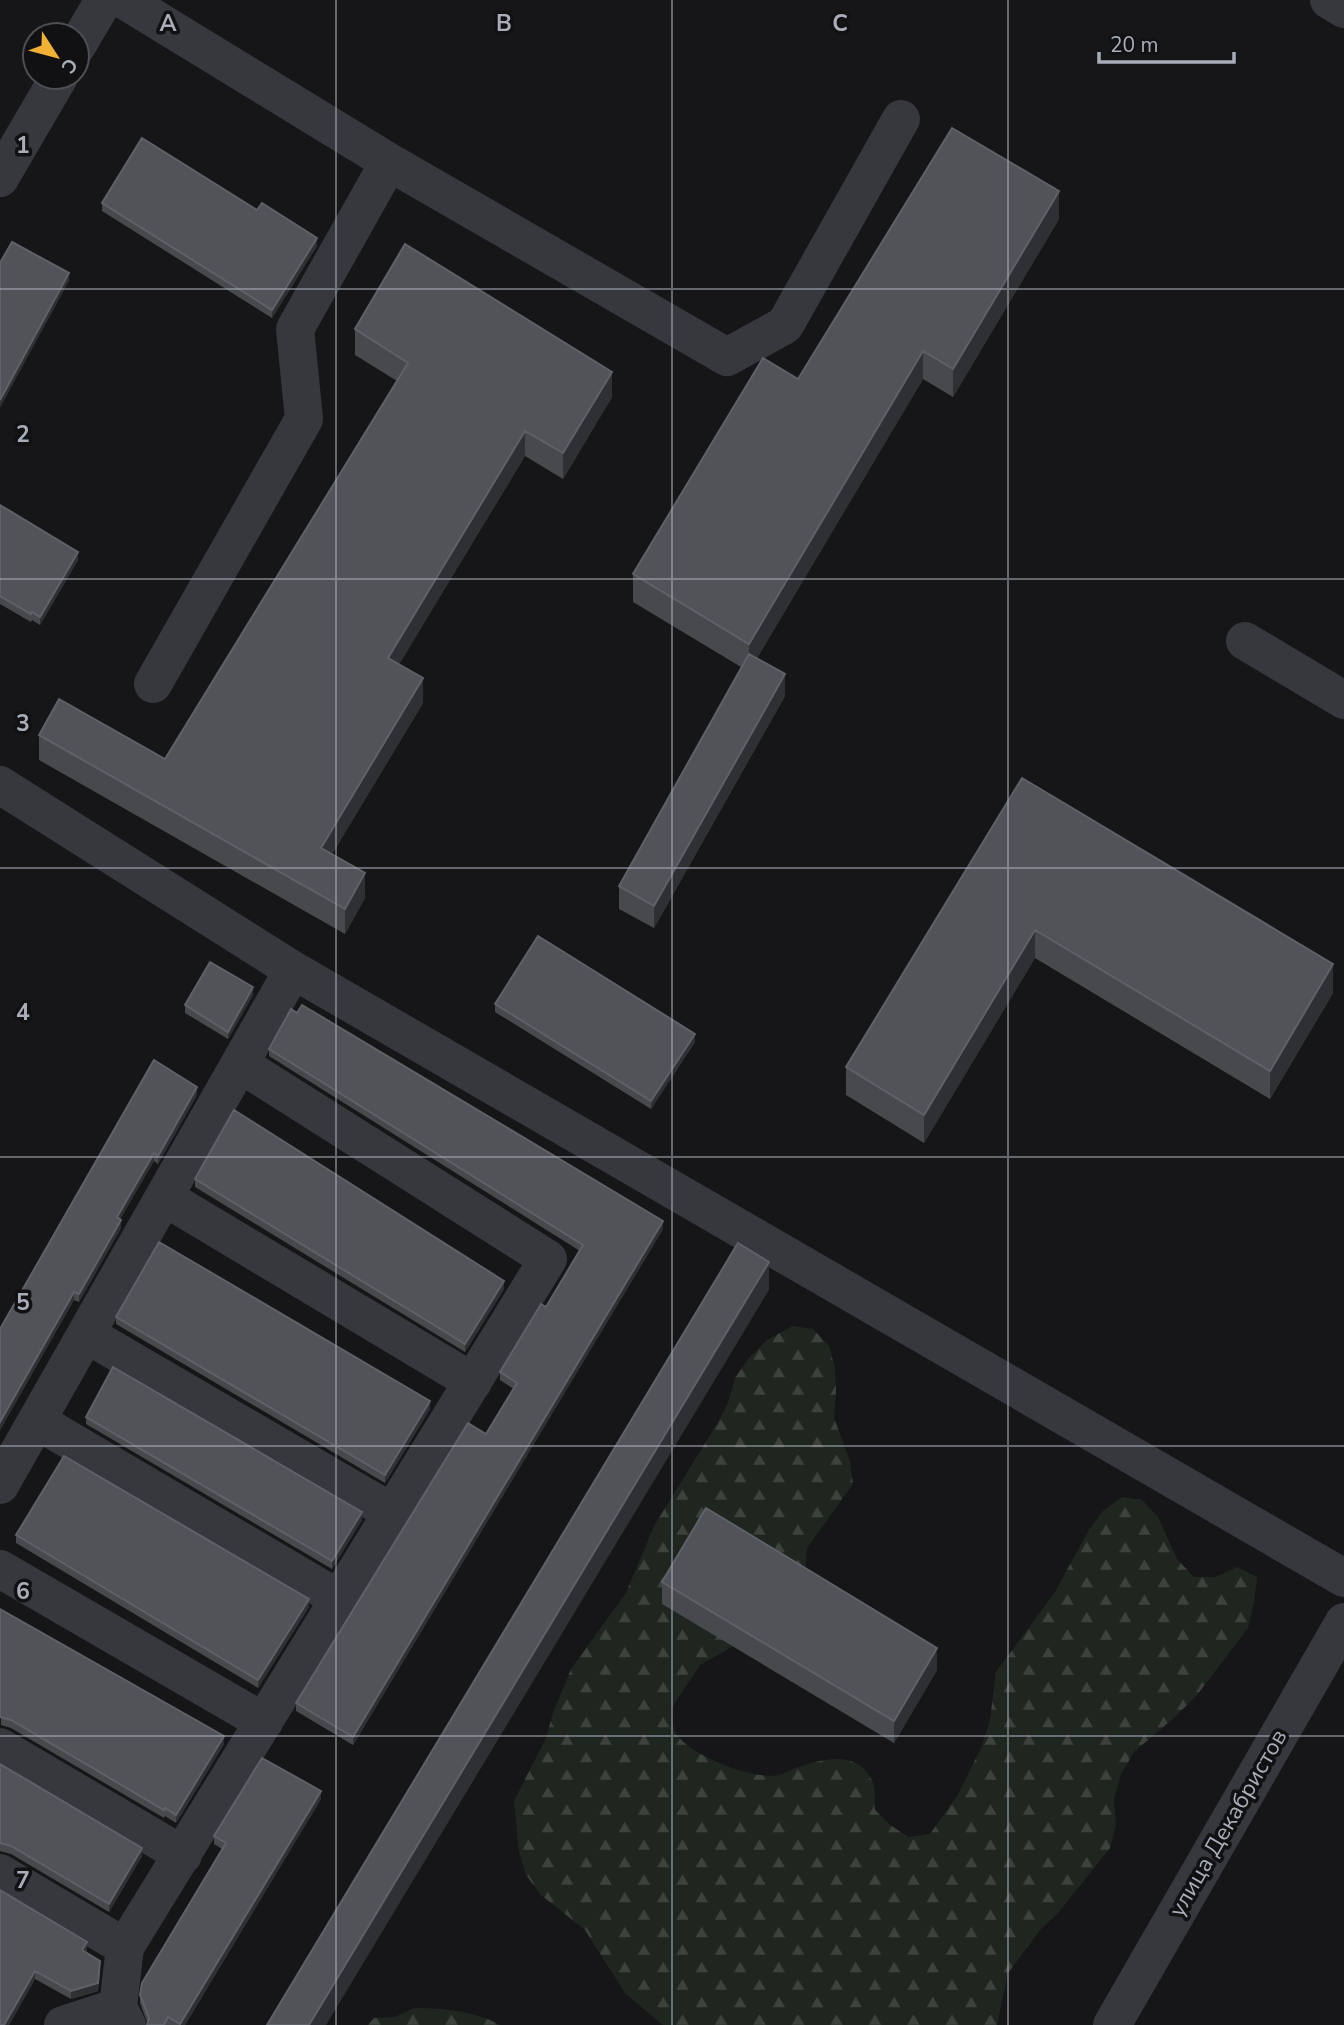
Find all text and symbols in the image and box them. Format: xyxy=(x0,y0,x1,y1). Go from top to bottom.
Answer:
text: A xyxy=(159,8,177,39)
text: B xyxy=(496,8,512,39)
text: C xyxy=(832,8,848,39)
north arrow xyxy=(21,21,91,91)
scale bar xyxy=(1099,21,1234,65)
text: 20 m xyxy=(1110,31,1159,59)
text: С xyxy=(55,53,83,78)
text: 1 xyxy=(16,130,30,161)
text: 2 xyxy=(16,419,30,450)
text: 3 xyxy=(16,708,30,739)
text: 4 xyxy=(16,997,30,1028)
text: 5 xyxy=(16,1287,30,1318)
text: 6 xyxy=(16,1576,30,1607)
street label: улица Декабристов xyxy=(1162,1724,1294,1922)
text: 7 xyxy=(16,1865,30,1896)

